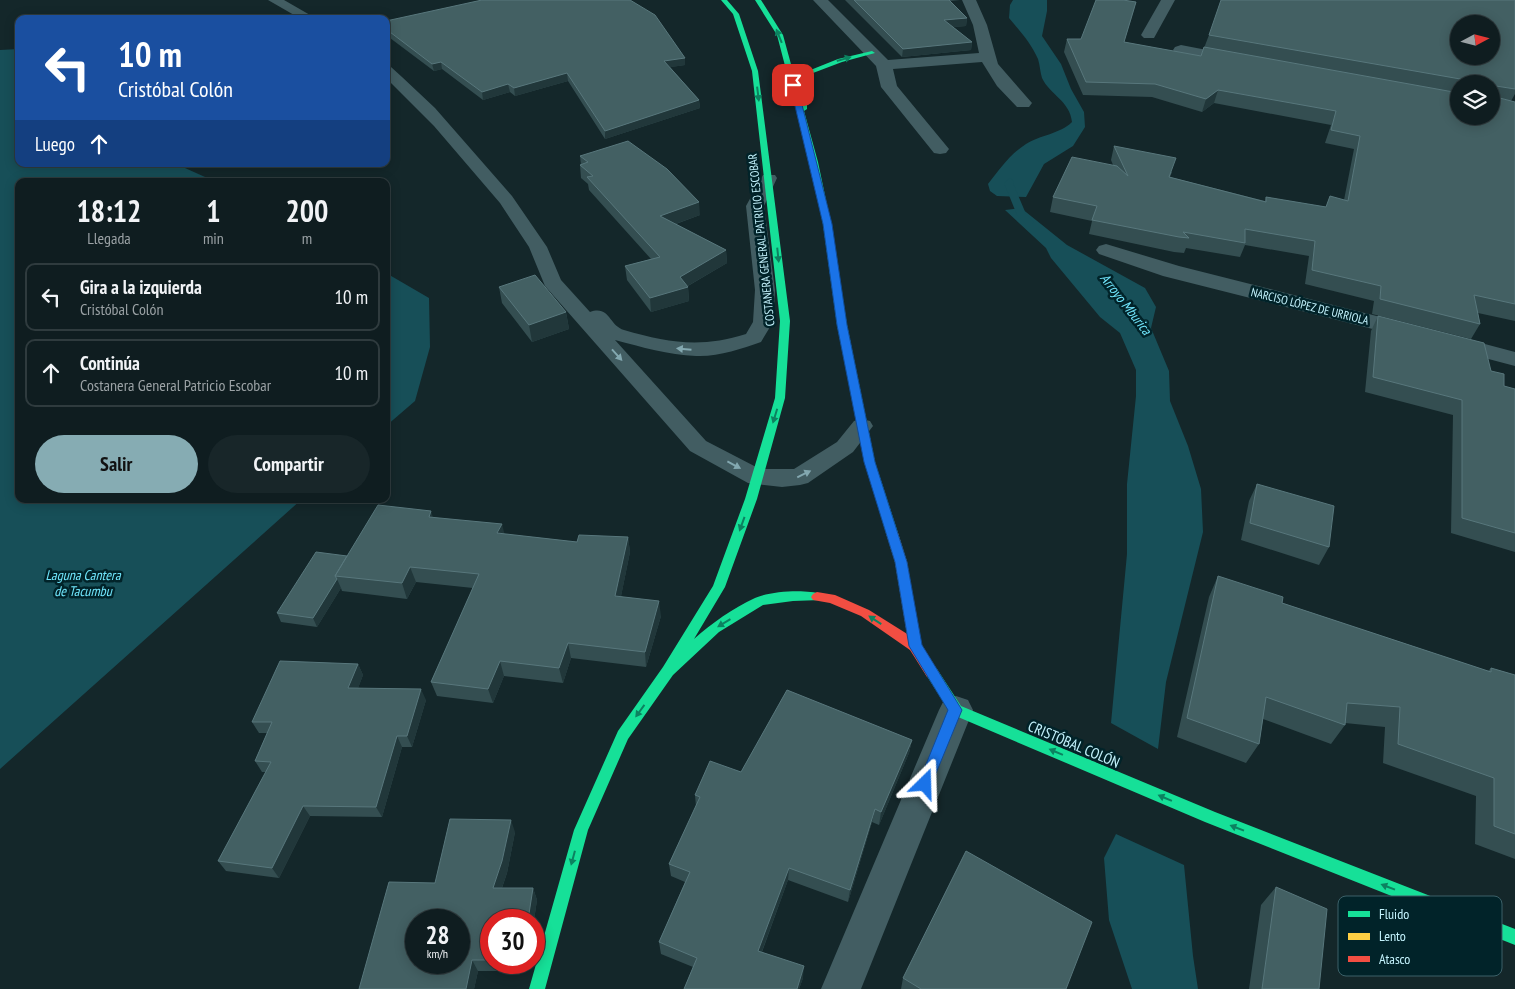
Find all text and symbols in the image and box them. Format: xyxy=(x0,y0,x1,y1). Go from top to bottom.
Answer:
north arrow xyxy=(1450,15,1500,65)
map controls xyxy=(1450,15,1500,125)
one-way arrow xyxy=(775,28,783,43)
text: 10 m xyxy=(118,31,182,77)
icon: left xyxy=(35,35,100,100)
one-way arrow xyxy=(837,54,852,62)
pin xyxy=(772,64,814,106)
icon: arrive xyxy=(779,71,807,99)
text: Cristóbal Colón xyxy=(118,75,233,103)
button: layers xyxy=(1450,75,1500,125)
one-way arrow xyxy=(754,86,762,102)
icon: ahead xyxy=(85,130,113,158)
text: Luego xyxy=(35,132,75,156)
street label: COSTANERA GENERAL PATRICIO ESCOBAR xyxy=(744,153,778,327)
text: 18:12 xyxy=(77,191,141,230)
text: 1 xyxy=(206,191,221,230)
text: 200 xyxy=(285,191,328,230)
text: Llegada xyxy=(87,228,131,248)
text: min xyxy=(203,228,224,248)
text: m xyxy=(302,228,312,248)
one-way arrow xyxy=(774,247,782,263)
water label: Arroyo Mburica xyxy=(1096,270,1156,339)
text: Gira a la izquierda xyxy=(80,275,202,299)
icon: left xyxy=(37,283,65,311)
street label: NARCISO LÓPEZ DE URRIOLA xyxy=(1250,284,1371,328)
text: 10 m xyxy=(335,285,368,309)
text: Cristóbal Colón xyxy=(80,299,164,319)
one-way arrow xyxy=(676,345,692,353)
one-way arrow xyxy=(611,349,623,361)
text: Continúa xyxy=(80,351,140,375)
icon: ahead xyxy=(37,359,65,387)
text: 10 m xyxy=(335,361,368,385)
text: Costanera General Patricio Escobar xyxy=(80,375,271,395)
one-way arrow xyxy=(770,409,778,424)
button: Salir xyxy=(35,435,198,493)
button: Compartir xyxy=(208,435,370,493)
one-way arrow xyxy=(726,461,741,469)
one-way arrow xyxy=(796,470,811,478)
one-way arrow xyxy=(738,516,745,531)
water label: Laguna Cantera de Tacumbu xyxy=(46,566,122,600)
one-way arrow xyxy=(868,615,881,624)
one-way arrow xyxy=(717,618,730,627)
one-way arrow xyxy=(635,704,645,718)
street label: CRISTÓBAL COLÓN xyxy=(1025,716,1123,772)
one-way arrow xyxy=(1049,748,1063,756)
position arrow xyxy=(898,757,950,809)
one-way arrow xyxy=(1158,794,1172,802)
one-way arrow xyxy=(1229,824,1244,832)
one-way arrow xyxy=(569,851,577,866)
one-way arrow xyxy=(1381,883,1395,891)
legend xyxy=(1338,896,1502,976)
text: Fluido xyxy=(1379,905,1409,923)
speed limit sign: 30 xyxy=(480,909,545,974)
text: 28 xyxy=(426,919,449,951)
text: Lento xyxy=(1379,927,1406,945)
text: km/h xyxy=(427,946,448,961)
text: Atasco xyxy=(1379,950,1410,968)

